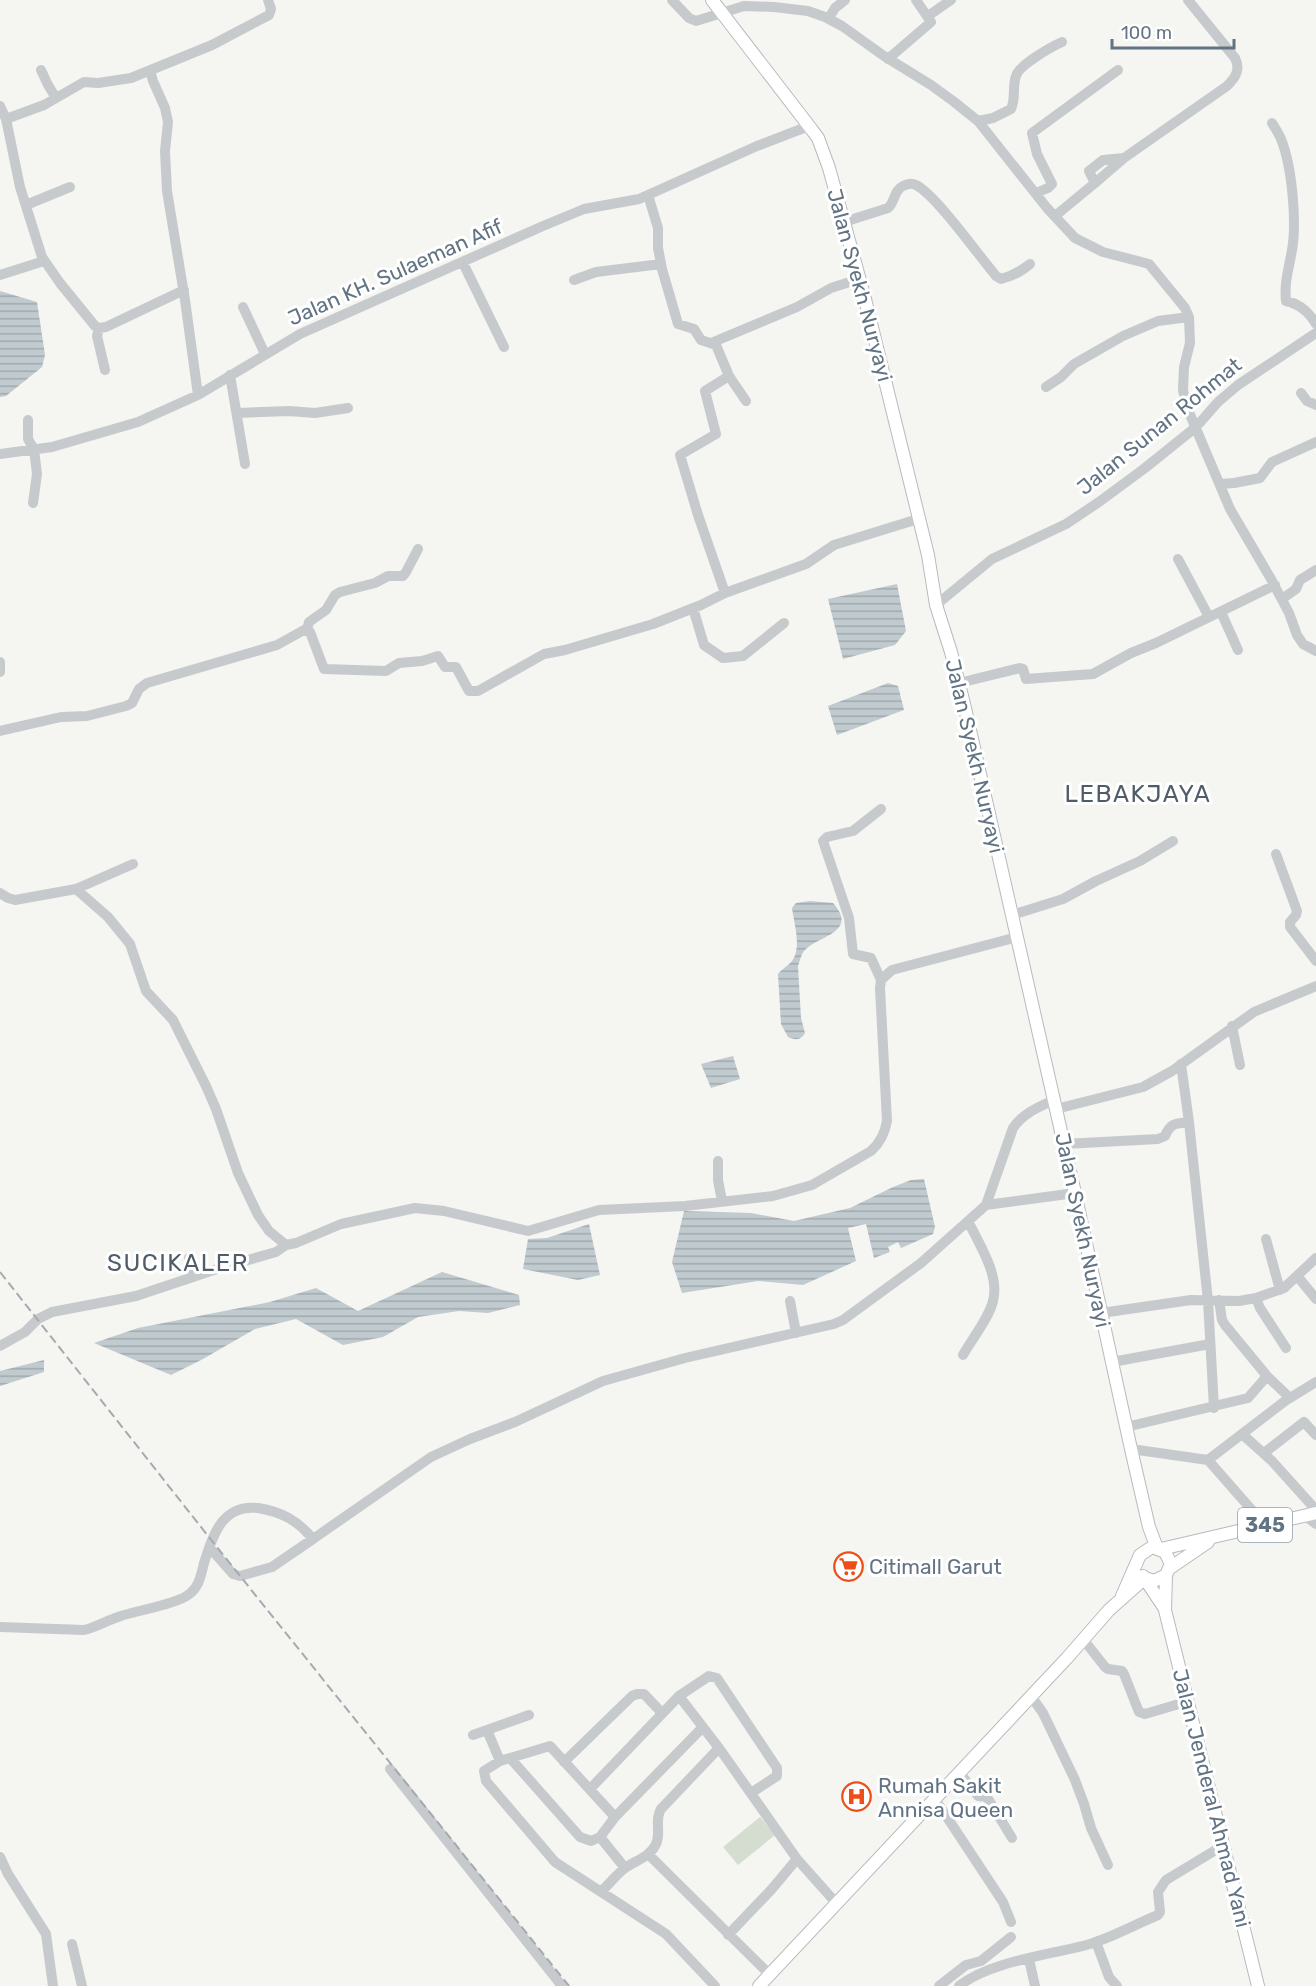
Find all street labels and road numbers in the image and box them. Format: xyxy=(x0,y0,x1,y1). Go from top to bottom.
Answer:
street label: Jalan Syekh Nuryayi xyxy=(822,186,898,384)
street label: Jalan KH. Sulaeman Afif xyxy=(284,213,506,331)
street label: Jalan Sunan Rohmat xyxy=(1072,352,1246,500)
street label: Jalan Syekh Nuryayi xyxy=(940,656,1010,856)
street label: Jalan Syekh Nuryayi xyxy=(1050,1130,1116,1330)
road number: 345 xyxy=(1238,1508,1292,1542)
street label: Jalan Jenderal Ahmad Yani xyxy=(1168,1666,1256,1930)

